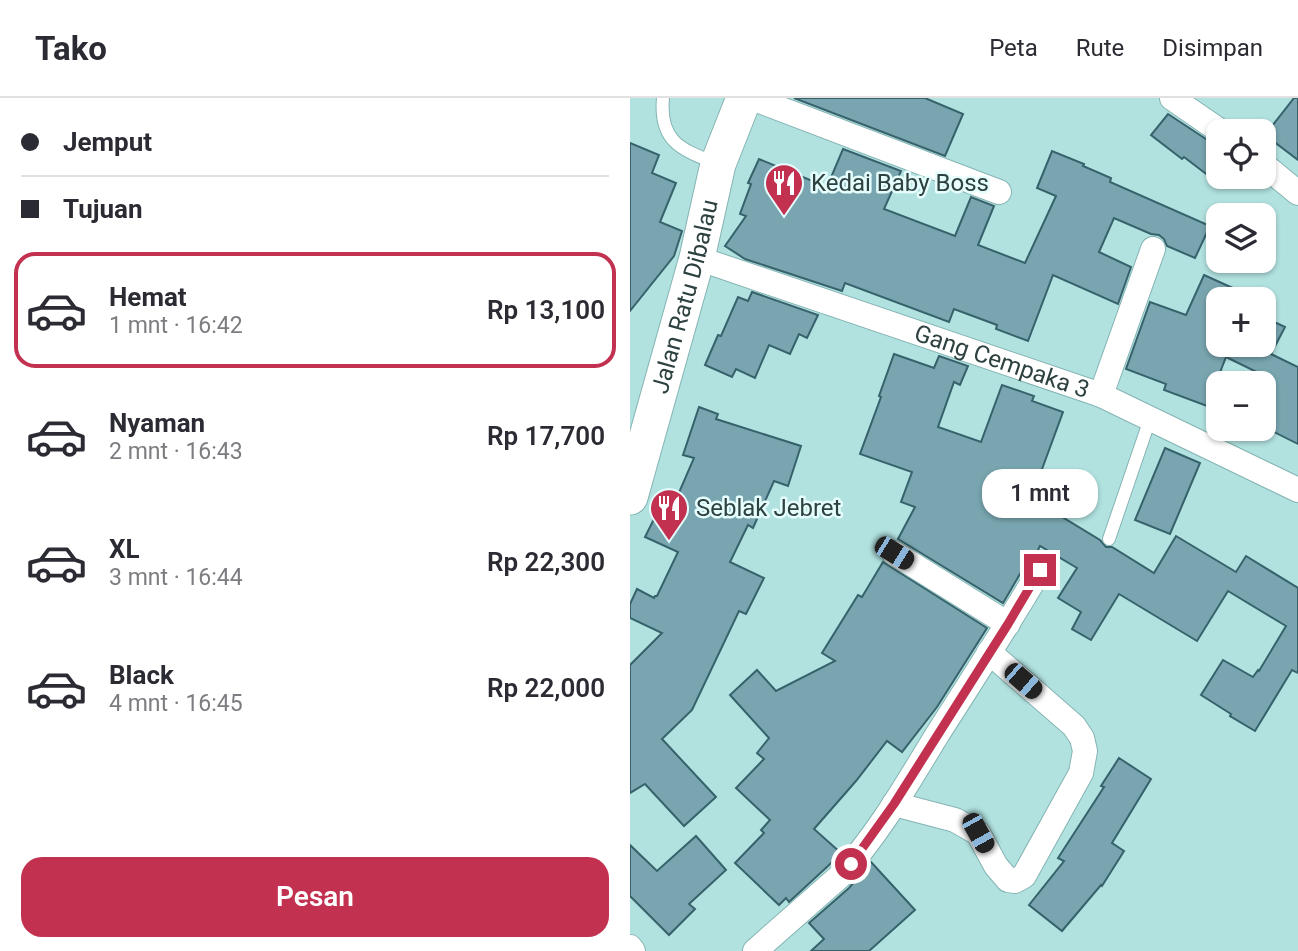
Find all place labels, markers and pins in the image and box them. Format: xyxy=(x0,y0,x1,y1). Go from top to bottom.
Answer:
restaurant icon: Kedai Baby Boss xyxy=(763,162,805,217)
place label: Kedai Baby Boss xyxy=(811,169,989,197)
restaurant icon: Seblak Jebret xyxy=(648,487,690,542)
place label: Seblak Jebret xyxy=(696,494,842,522)

